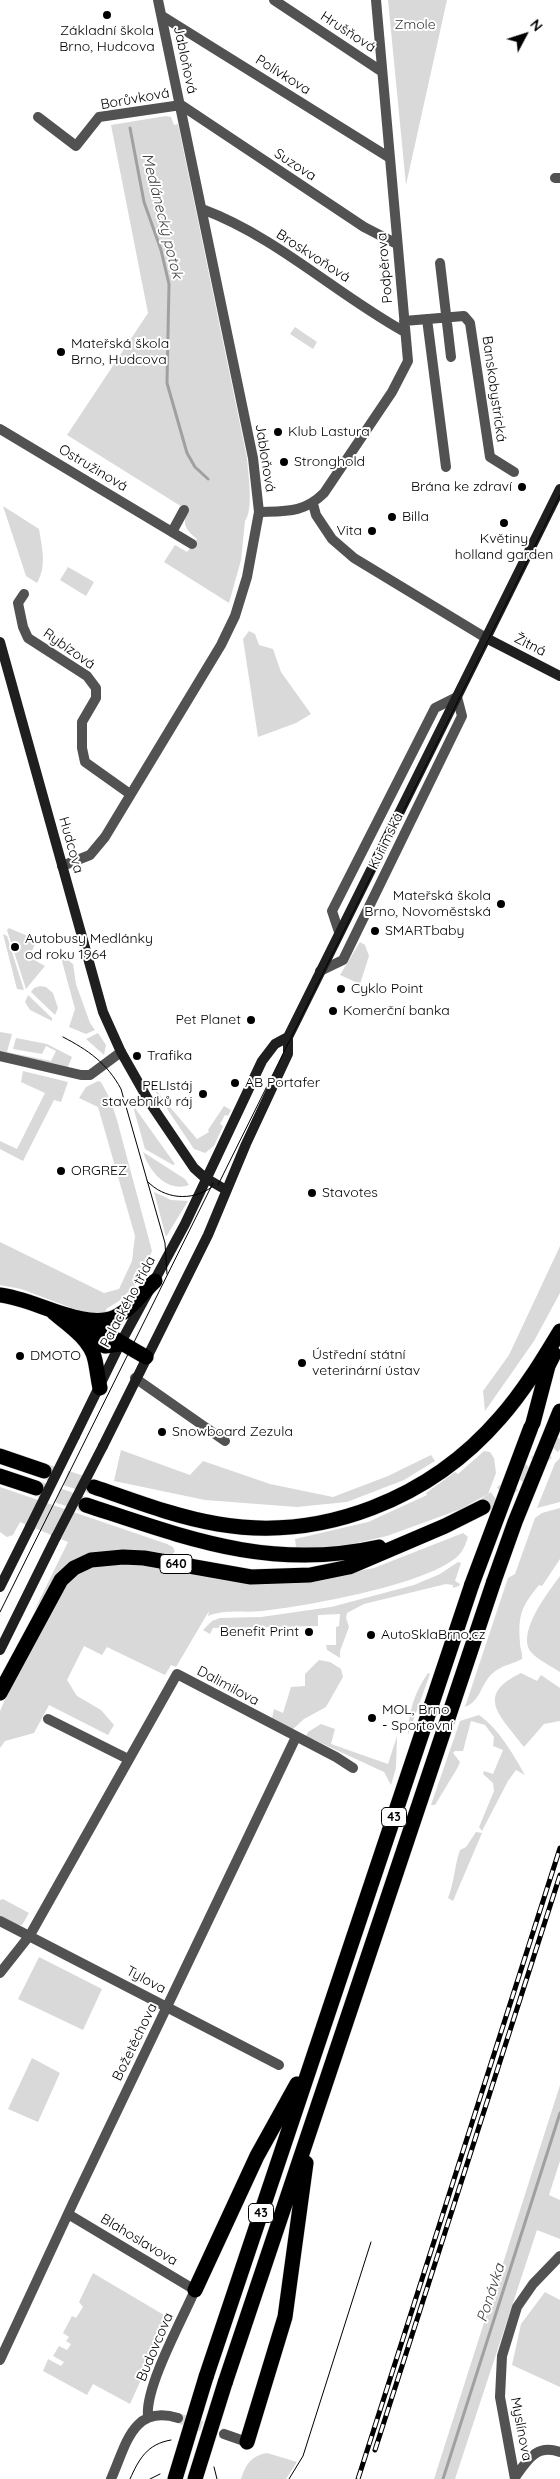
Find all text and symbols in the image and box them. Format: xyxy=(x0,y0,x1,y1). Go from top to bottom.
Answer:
street label: Hrušňová xyxy=(317,8,379,56)
marker: Základní škola Brno, Hudcova xyxy=(101,9,113,21)
north arrow xyxy=(500,10,550,60)
text: N xyxy=(526,16,547,35)
park label: Zmole xyxy=(394,17,436,33)
place label: Základní škola Brno, Hudcova xyxy=(59,23,155,56)
street label: Jabloňová xyxy=(170,25,200,95)
street label: Polívkova xyxy=(252,52,314,98)
street label: Borůvková xyxy=(99,85,171,113)
street label: Suzova xyxy=(271,145,319,185)
water label: Medlánecký potok xyxy=(138,152,186,280)
street label: Broskvoňová xyxy=(273,226,353,286)
street label: Podpěrova xyxy=(374,232,396,304)
street label: Banskobystrická xyxy=(478,335,510,443)
place label: Mateřská škola Brno, Hudcova xyxy=(71,336,169,368)
marker: Mateřská škola Brno, Hudcova xyxy=(55,346,67,358)
street label: Jabloňová xyxy=(251,423,279,493)
place label: Klub Lastura xyxy=(288,424,370,440)
marker: Klub Lastura xyxy=(272,426,284,438)
street label: Ostružinová xyxy=(55,441,131,495)
place label: Stronghold xyxy=(294,454,365,470)
marker: Stronghold xyxy=(278,456,290,468)
place label: Brána ke zdraví xyxy=(411,479,512,495)
marker: Brána ke zdraví xyxy=(516,481,528,493)
place label: Billa xyxy=(402,509,429,525)
marker: Billa xyxy=(386,511,398,523)
marker: Květiny holland garden xyxy=(498,517,510,529)
place label: Vita xyxy=(336,523,362,539)
marker: Vita xyxy=(366,525,378,537)
place label: Květiny holland garden xyxy=(455,531,553,564)
street label: Rybízová xyxy=(40,625,98,673)
street label: Žitná xyxy=(511,630,549,660)
street label: Kuřimská xyxy=(365,810,407,872)
street label: Hudcova xyxy=(55,815,87,875)
place label: Mateřská škola Brno, Novoměstská xyxy=(364,888,491,920)
marker: Mateřská škola Brno, Novoměstská xyxy=(495,898,507,910)
place label: SMARTbaby xyxy=(385,923,465,939)
marker: SMARTbaby xyxy=(369,925,381,937)
place label: Autobusy Medlánky od roku 1964 xyxy=(25,931,153,964)
marker: Autobusy Medlánky od roku 1964 xyxy=(9,941,21,953)
place label: Cyklo Point xyxy=(351,981,423,997)
marker: Cyklo Point xyxy=(335,983,347,995)
place label: Komerční banka xyxy=(343,1003,450,1019)
marker: Komerční banka xyxy=(327,1005,339,1017)
place label: Pet Planet xyxy=(176,1012,241,1028)
marker: Pet Planet xyxy=(245,1014,257,1026)
place label: Trafika xyxy=(147,1048,192,1064)
marker: Trafika xyxy=(131,1050,143,1062)
place label: AB Portafer xyxy=(245,1075,320,1091)
marker: AB Portafer xyxy=(229,1077,241,1089)
place label: PELIstáj stavebníků ráj xyxy=(102,1078,193,1110)
marker: PELIstáj stavebníků ráj xyxy=(197,1088,209,1100)
place label: ORGREZ xyxy=(71,1163,127,1179)
marker: ORGREZ xyxy=(55,1165,67,1177)
place label: Stavotes xyxy=(322,1185,378,1201)
marker: Stavotes xyxy=(306,1187,318,1199)
street label: Palackého třída xyxy=(97,1253,159,1351)
place label: Ústřední státní veterinární ústav xyxy=(312,1347,420,1380)
place label: DMOTO xyxy=(30,1348,81,1364)
marker: DMOTO xyxy=(14,1350,26,1362)
marker: Ústřední státní veterinární ústav xyxy=(296,1357,308,1369)
place label: Snowboard Zezula xyxy=(172,1424,293,1440)
marker: Snowboard Zezula xyxy=(156,1426,168,1438)
road number: 640 xyxy=(160,1555,192,1574)
place label: Benefit Print xyxy=(220,1624,299,1640)
marker: Benefit Print xyxy=(303,1626,315,1638)
place label: AutoSklaBrno.cz xyxy=(381,1627,486,1643)
marker: AutoSklaBrno.cz xyxy=(365,1629,377,1641)
street label: Dalimilova xyxy=(194,1663,262,1709)
place label: MOL, Brno - Sportovní xyxy=(382,1702,453,1734)
marker: MOL, Brno - Sportovní xyxy=(366,1712,378,1724)
road number: 43 xyxy=(382,1808,406,1826)
street label: Tylova xyxy=(123,1963,169,1997)
street label: Božetěchova xyxy=(109,2000,161,2084)
road number: 43 xyxy=(248,2204,274,2222)
street label: Blahoslavova xyxy=(97,2210,181,2270)
water label: Ponávka xyxy=(473,2261,509,2325)
street label: Budovcova xyxy=(133,2310,177,2384)
street label: Myslínova xyxy=(507,2396,535,2462)

